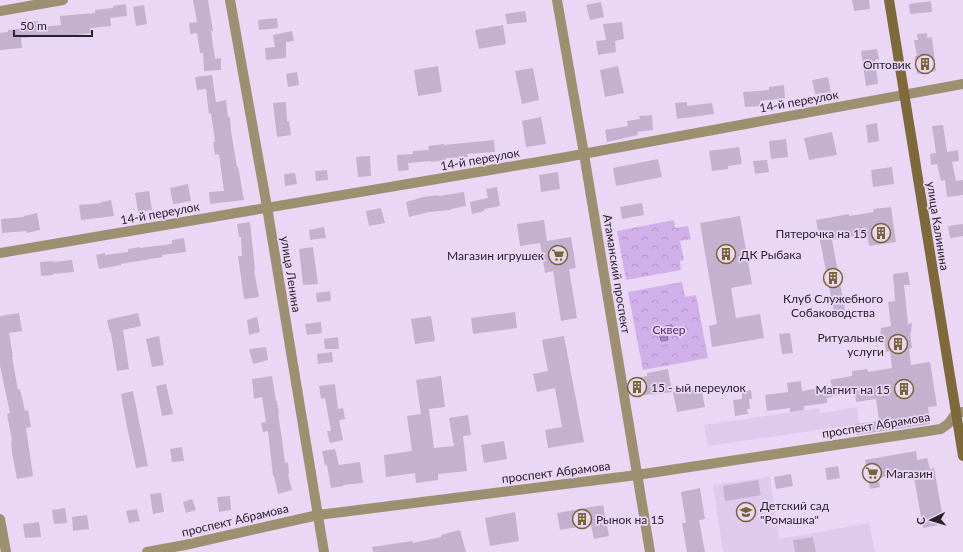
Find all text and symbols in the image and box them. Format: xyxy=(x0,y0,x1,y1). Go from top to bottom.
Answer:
scale bar xyxy=(14,12,92,38)
text: 50 m xyxy=(20,18,47,33)
building icon: Оптовик xyxy=(914,53,936,75)
place label: Оптовик xyxy=(863,57,912,72)
street label: 14-й переулок xyxy=(758,87,840,115)
street label: 14-й переулок xyxy=(439,145,521,173)
street label: улица Калинина xyxy=(924,180,952,272)
street label: 14-й переулок xyxy=(119,199,201,227)
street label: Атаманский проспект xyxy=(600,213,634,335)
building icon: Пятерочка на 15 xyxy=(870,222,892,244)
place label: Пятерочка на 15 xyxy=(776,226,867,241)
street label: улица Ленина xyxy=(278,235,304,313)
building icon: ДК Рыбака xyxy=(715,243,737,265)
supermarket icon: Магазин игрушек xyxy=(547,244,569,266)
place label: ДК Рыбака xyxy=(740,247,801,262)
place label: Магазин игрушек xyxy=(447,248,545,263)
building icon: Клуб Служебного Собаководства xyxy=(822,267,844,289)
place label: Клуб Служебного Собаководства xyxy=(783,291,883,320)
park label: Сквер xyxy=(652,322,686,337)
place label: Ритуальные услуги xyxy=(817,330,884,359)
building icon: Ритуальные услуги xyxy=(887,333,909,355)
building icon: 15 - ый переулок xyxy=(626,376,648,398)
building icon: Магнит на 15 xyxy=(893,378,915,400)
place label: 15 - ый переулок xyxy=(651,380,747,395)
place label: Магнит на 15 xyxy=(816,382,890,397)
street label: проспект Абрамова xyxy=(821,409,931,441)
street label: проспект Абрамова xyxy=(501,458,611,486)
supermarket icon: Магазин xyxy=(861,462,883,484)
place label: Магазин xyxy=(886,466,933,481)
place label: Детский сад "Ромашка" xyxy=(760,498,830,527)
street label: проспект Абрамова xyxy=(180,500,290,540)
north arrow xyxy=(911,500,951,540)
school or university icon: Детский сад "Ромашка" xyxy=(735,501,757,523)
building icon: Рынок на 15 xyxy=(571,508,593,530)
place label: Рынок на 15 xyxy=(596,512,664,527)
text: С xyxy=(914,516,927,525)

